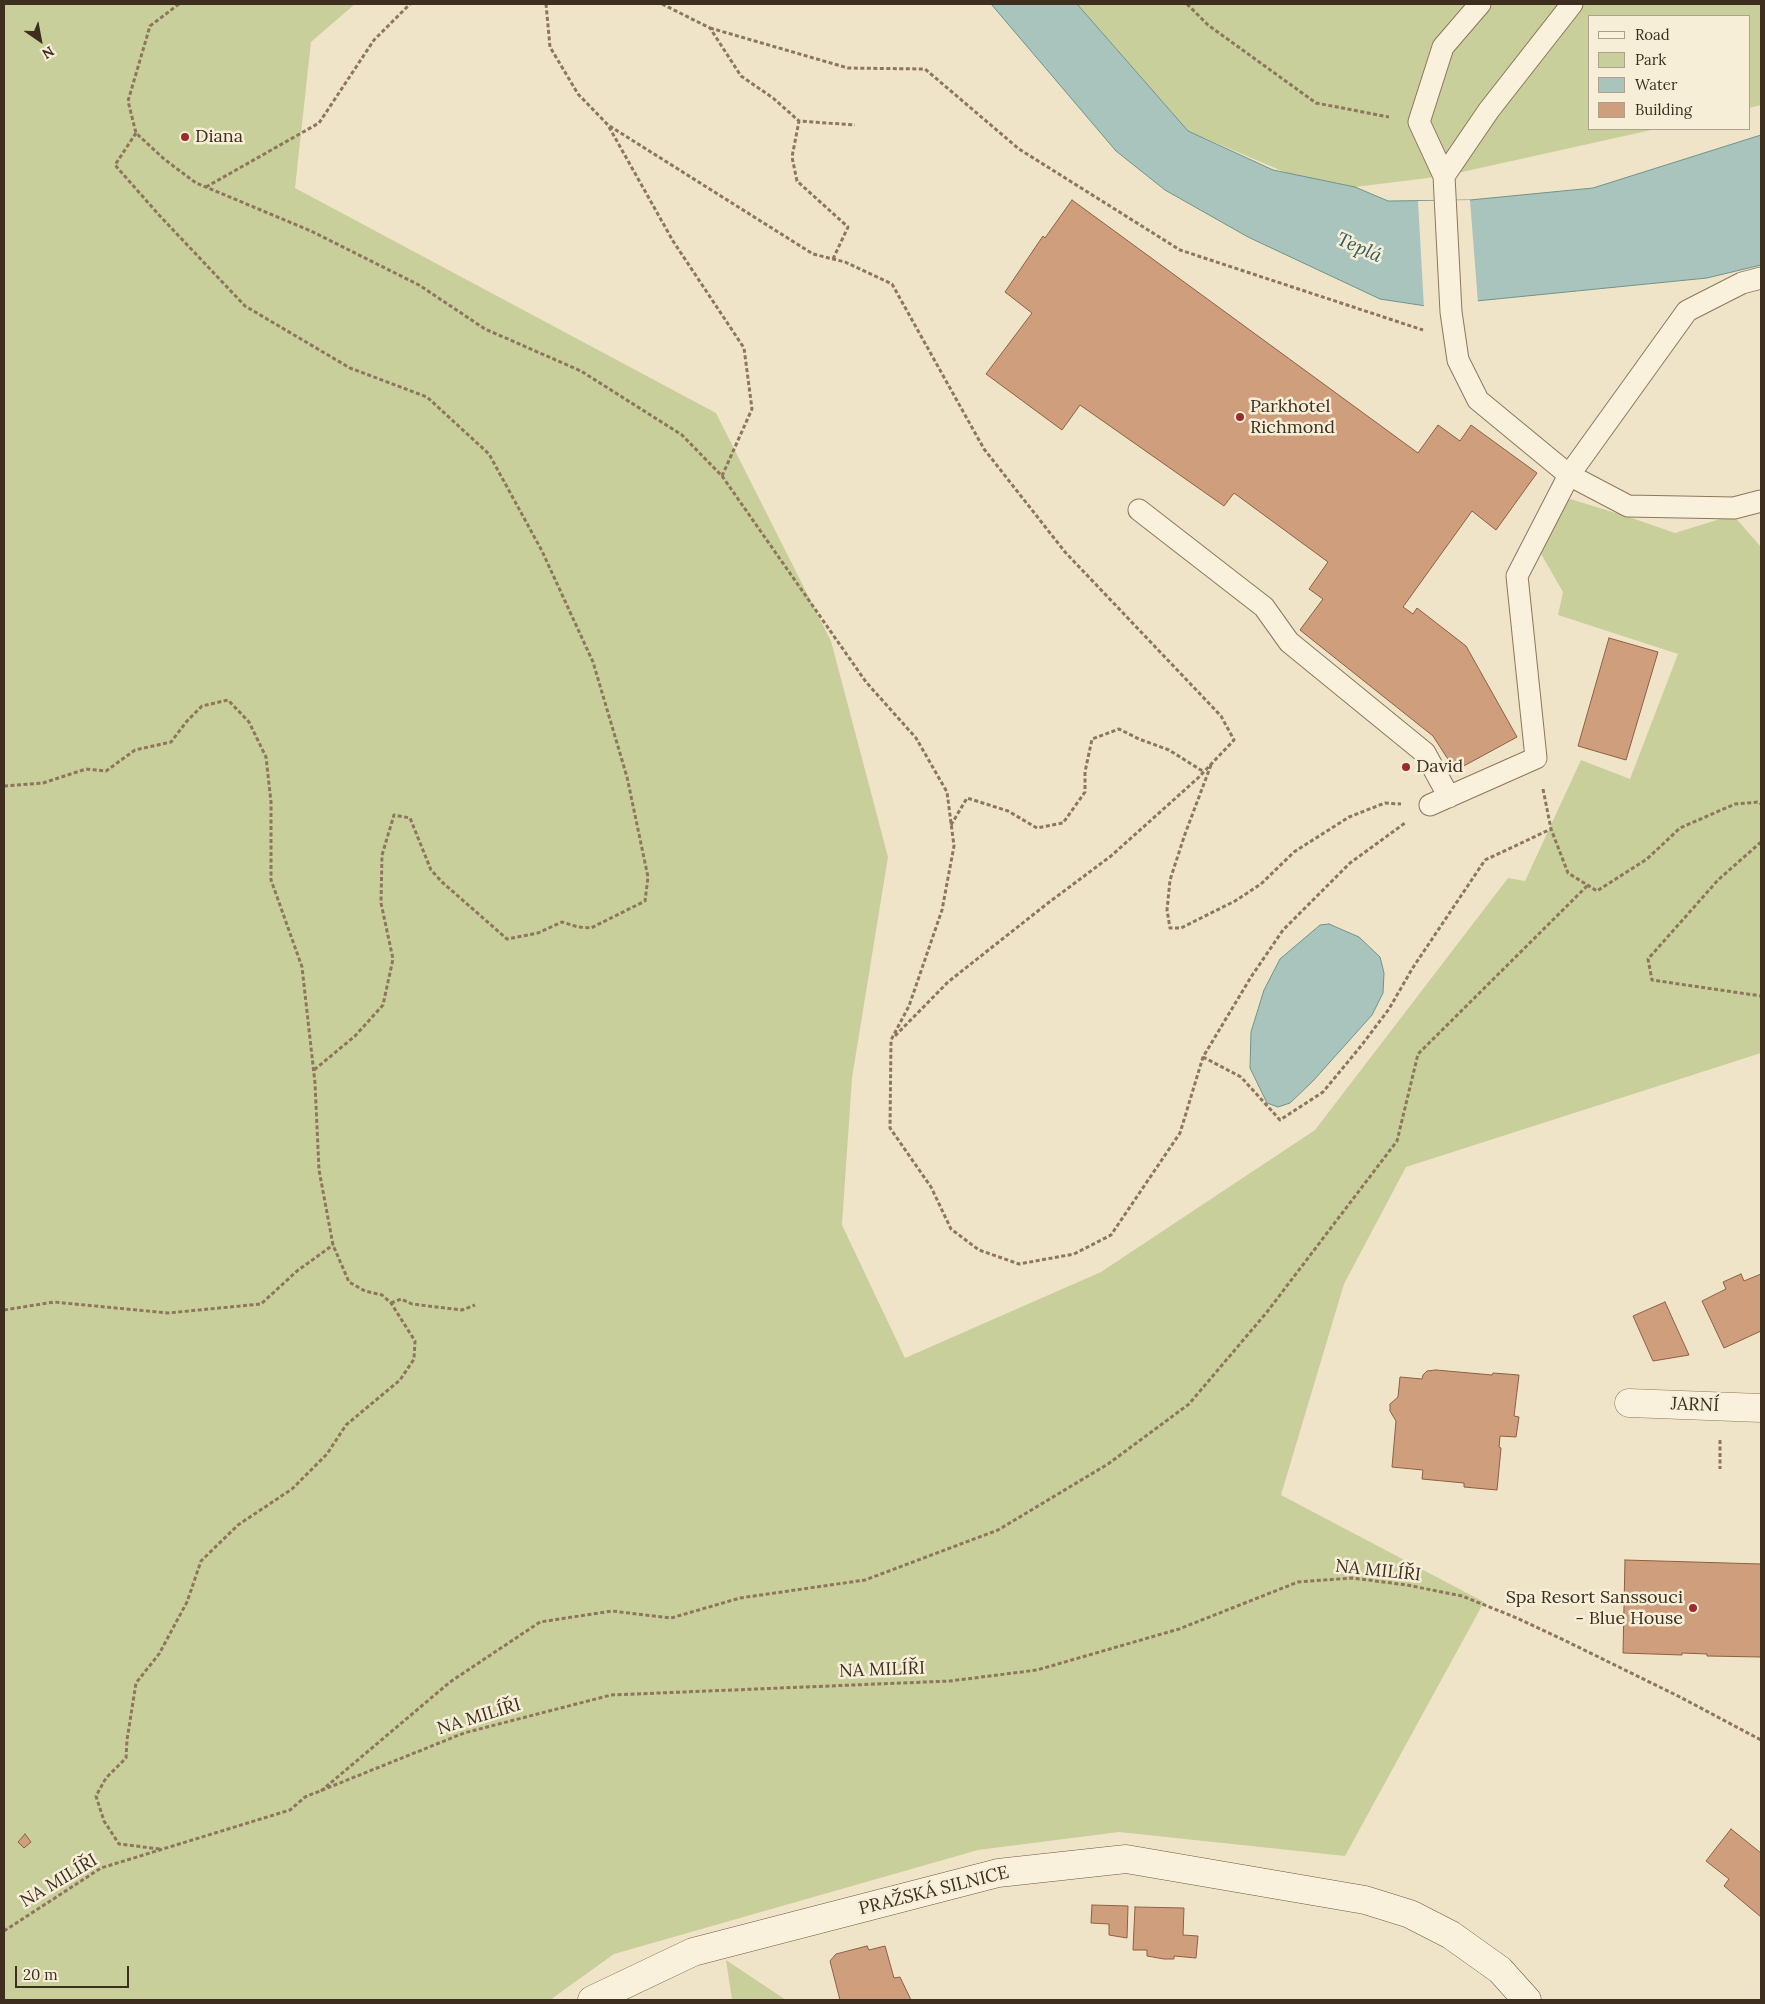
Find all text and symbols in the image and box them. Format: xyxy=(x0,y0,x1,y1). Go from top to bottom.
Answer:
north arrow xyxy=(15,15,65,65)
legend xyxy=(1588,15,1750,130)
text: Road xyxy=(1635,25,1670,44)
text: N xyxy=(39,42,58,63)
text: Park xyxy=(1635,50,1666,69)
text: Water xyxy=(1635,75,1677,94)
text: Building xyxy=(1635,100,1692,119)
place label: Diana xyxy=(195,126,243,148)
marker: Diana xyxy=(179,131,191,143)
water label: Teplá xyxy=(1333,228,1385,268)
place label: Parkhotel Richmond xyxy=(1250,396,1335,438)
marker: Parkhotel Richmond xyxy=(1234,411,1246,423)
place label: David xyxy=(1416,756,1463,778)
marker: David xyxy=(1400,761,1412,773)
street label: JARNÍ xyxy=(1670,1393,1720,1417)
street label: NA MILÍŘI xyxy=(1334,1556,1422,1586)
place label: Spa Resort Sanssouci - Blue House xyxy=(1506,1587,1683,1630)
marker: Spa Resort Sanssouci - Blue House xyxy=(1687,1602,1699,1614)
street label: NA MILÍŘI xyxy=(839,1658,925,1682)
street label: NA MILÍŘI xyxy=(435,1694,523,1740)
street label: NA MILÍŘI xyxy=(17,1850,101,1912)
street label: PRAŽSKÁ SILNICE xyxy=(857,1862,1011,1920)
scale bar xyxy=(18,1956,131,1988)
text: 20 m xyxy=(23,1965,58,1984)

